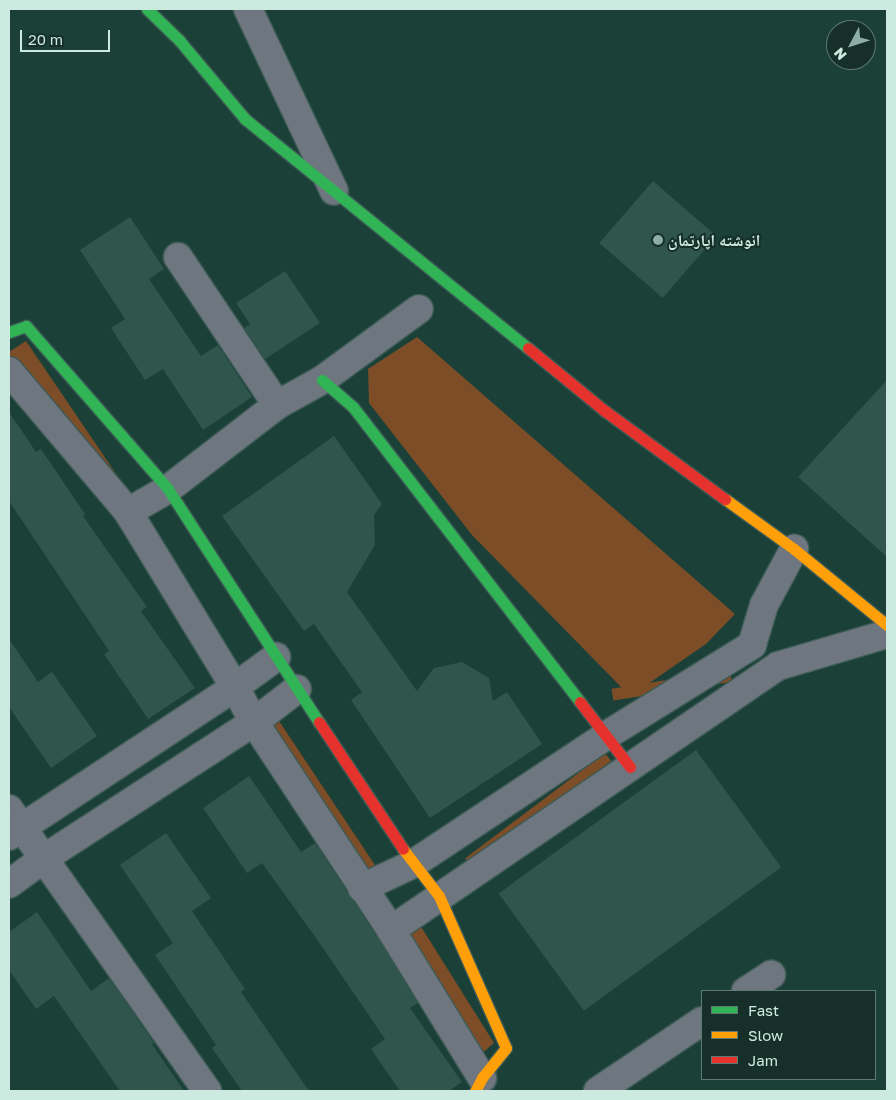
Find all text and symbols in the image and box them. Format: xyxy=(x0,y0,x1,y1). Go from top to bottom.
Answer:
scale bar xyxy=(22,20,112,52)
north arrow xyxy=(826,20,876,70)
text: 20 m xyxy=(28,30,63,48)
text: N xyxy=(830,45,850,64)
place label: انوشته اپارتمان xyxy=(668,230,760,250)
marker: انوشته اپارتمان xyxy=(652,234,664,246)
legend xyxy=(701,990,876,1080)
text: Fast xyxy=(748,1001,779,1019)
text: Slow xyxy=(748,1026,783,1044)
text: Jam xyxy=(748,1051,778,1069)

